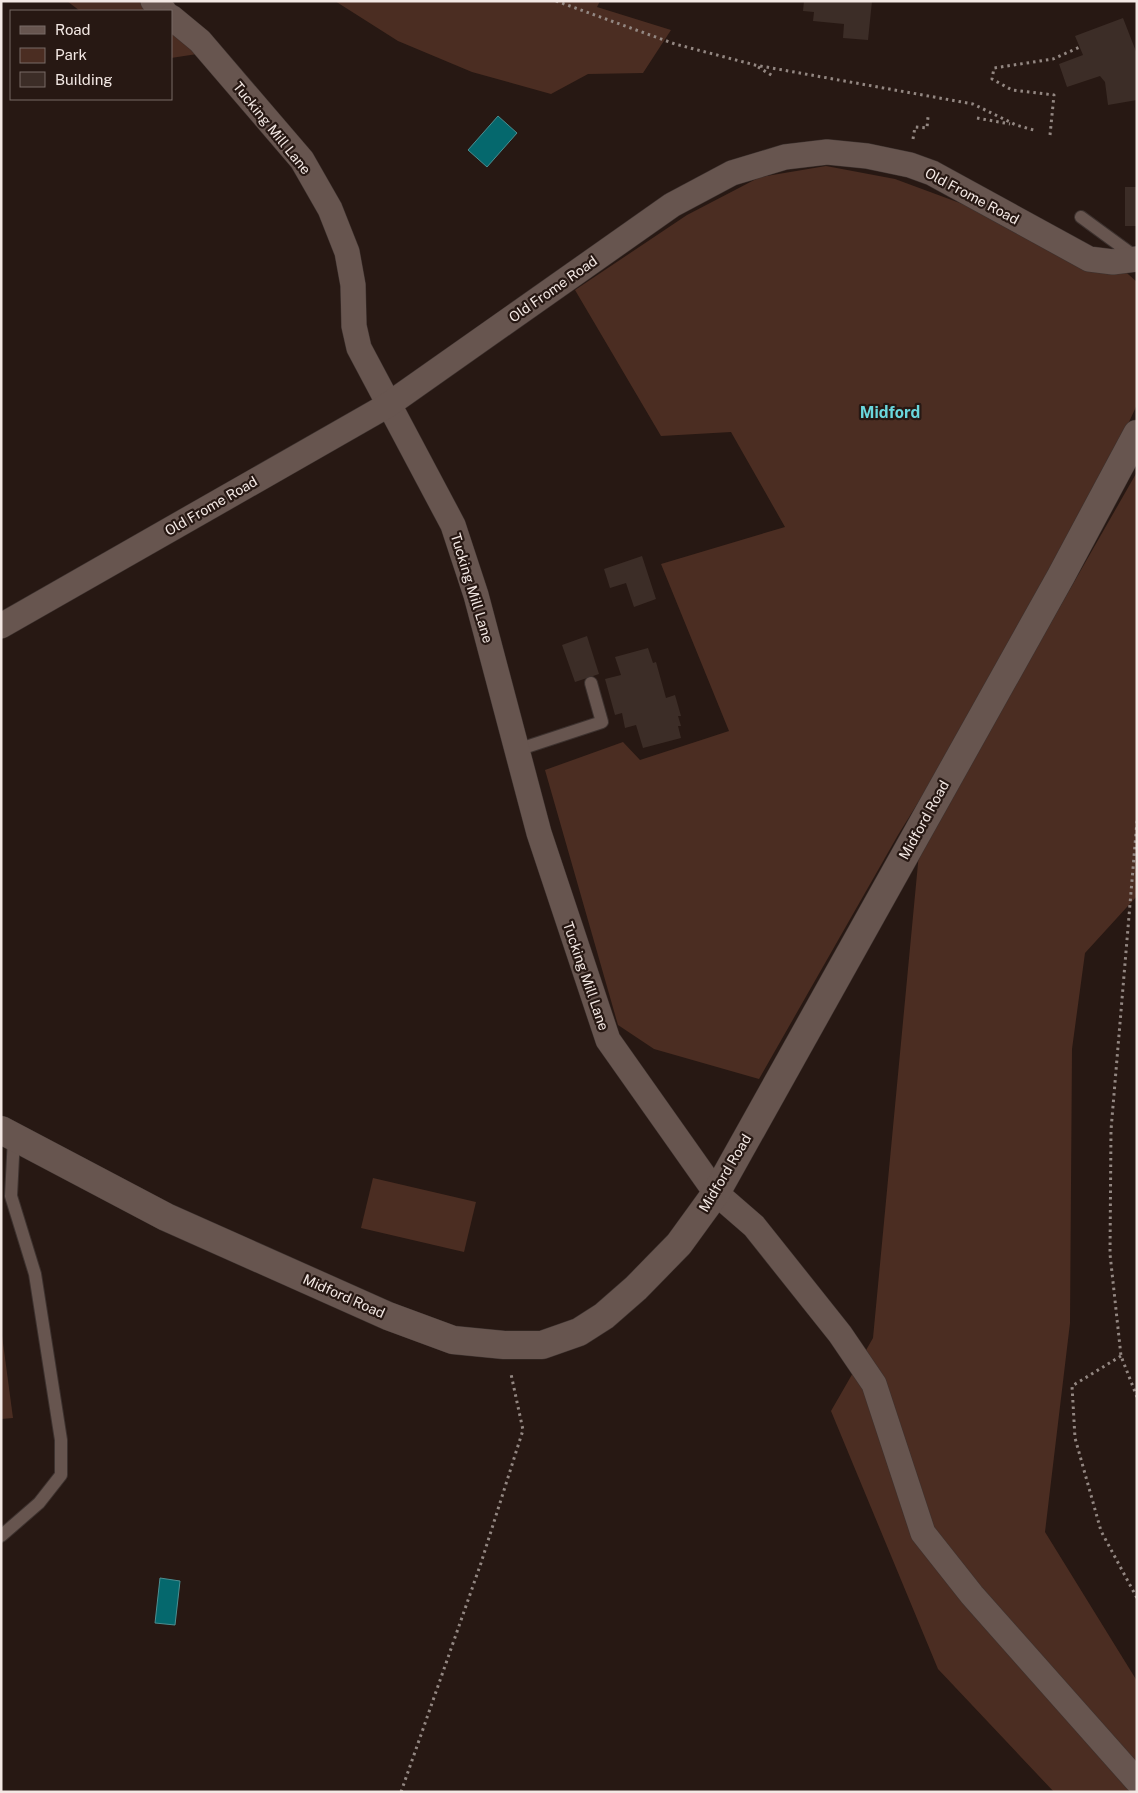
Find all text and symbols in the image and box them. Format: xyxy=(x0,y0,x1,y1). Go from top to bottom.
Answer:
legend xyxy=(10,10,172,100)
text: Road xyxy=(55,21,91,38)
text: Park xyxy=(55,46,87,63)
text: Building xyxy=(55,71,113,88)
street label: Tucking Mill Lane xyxy=(230,79,314,177)
street label: Old Frome Road xyxy=(922,165,1022,227)
street label: Old Frome Road xyxy=(506,253,600,325)
district label: Midford xyxy=(860,403,920,422)
street label: Old Frome Road xyxy=(162,473,260,539)
street label: Tucking Mill Lane xyxy=(448,531,496,645)
street label: Midford Road xyxy=(896,778,952,862)
street label: Tucking Mill Lane xyxy=(560,919,612,1033)
street label: Midford Road xyxy=(696,1131,754,1215)
street label: Midford Road xyxy=(301,1271,387,1321)

